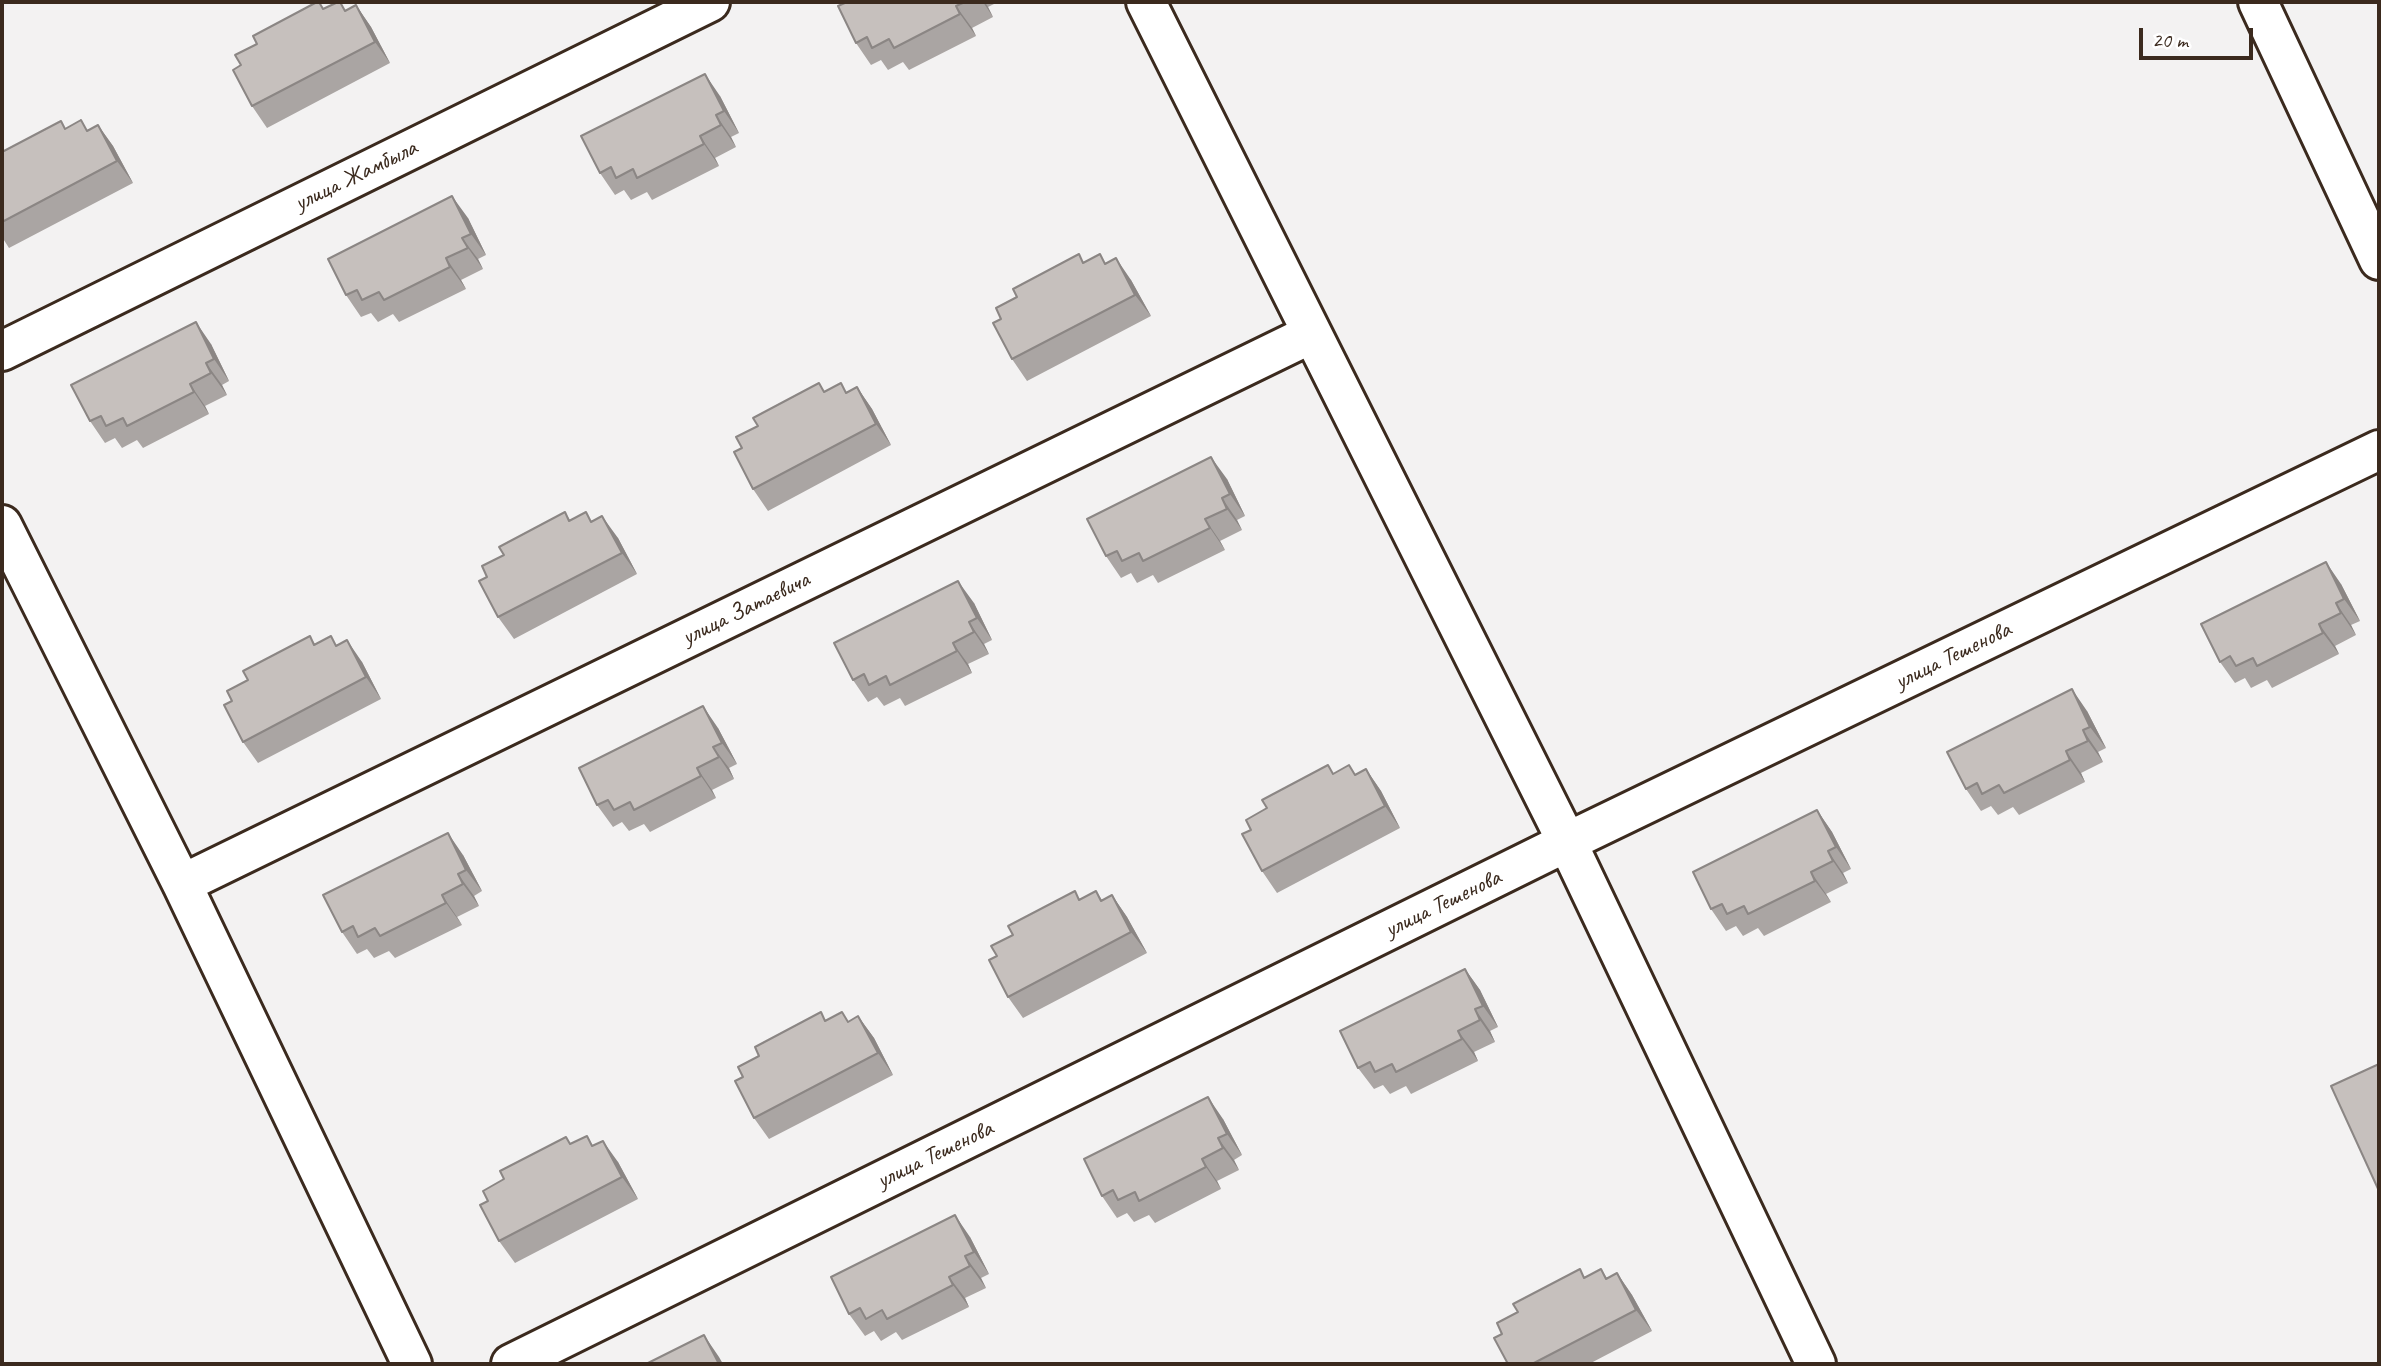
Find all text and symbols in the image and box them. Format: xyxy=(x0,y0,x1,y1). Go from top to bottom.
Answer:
scale bar xyxy=(2143,14,2257,58)
text: 20 m xyxy=(2152,27,2188,53)
street label: улица Жамбыла xyxy=(290,134,422,218)
street label: улица Затаевича xyxy=(678,566,814,652)
street label: улица Тешенова xyxy=(1890,615,2016,697)
street label: улица Тешенова xyxy=(1380,863,1506,945)
street label: улица Тешенова xyxy=(872,1114,998,1196)

